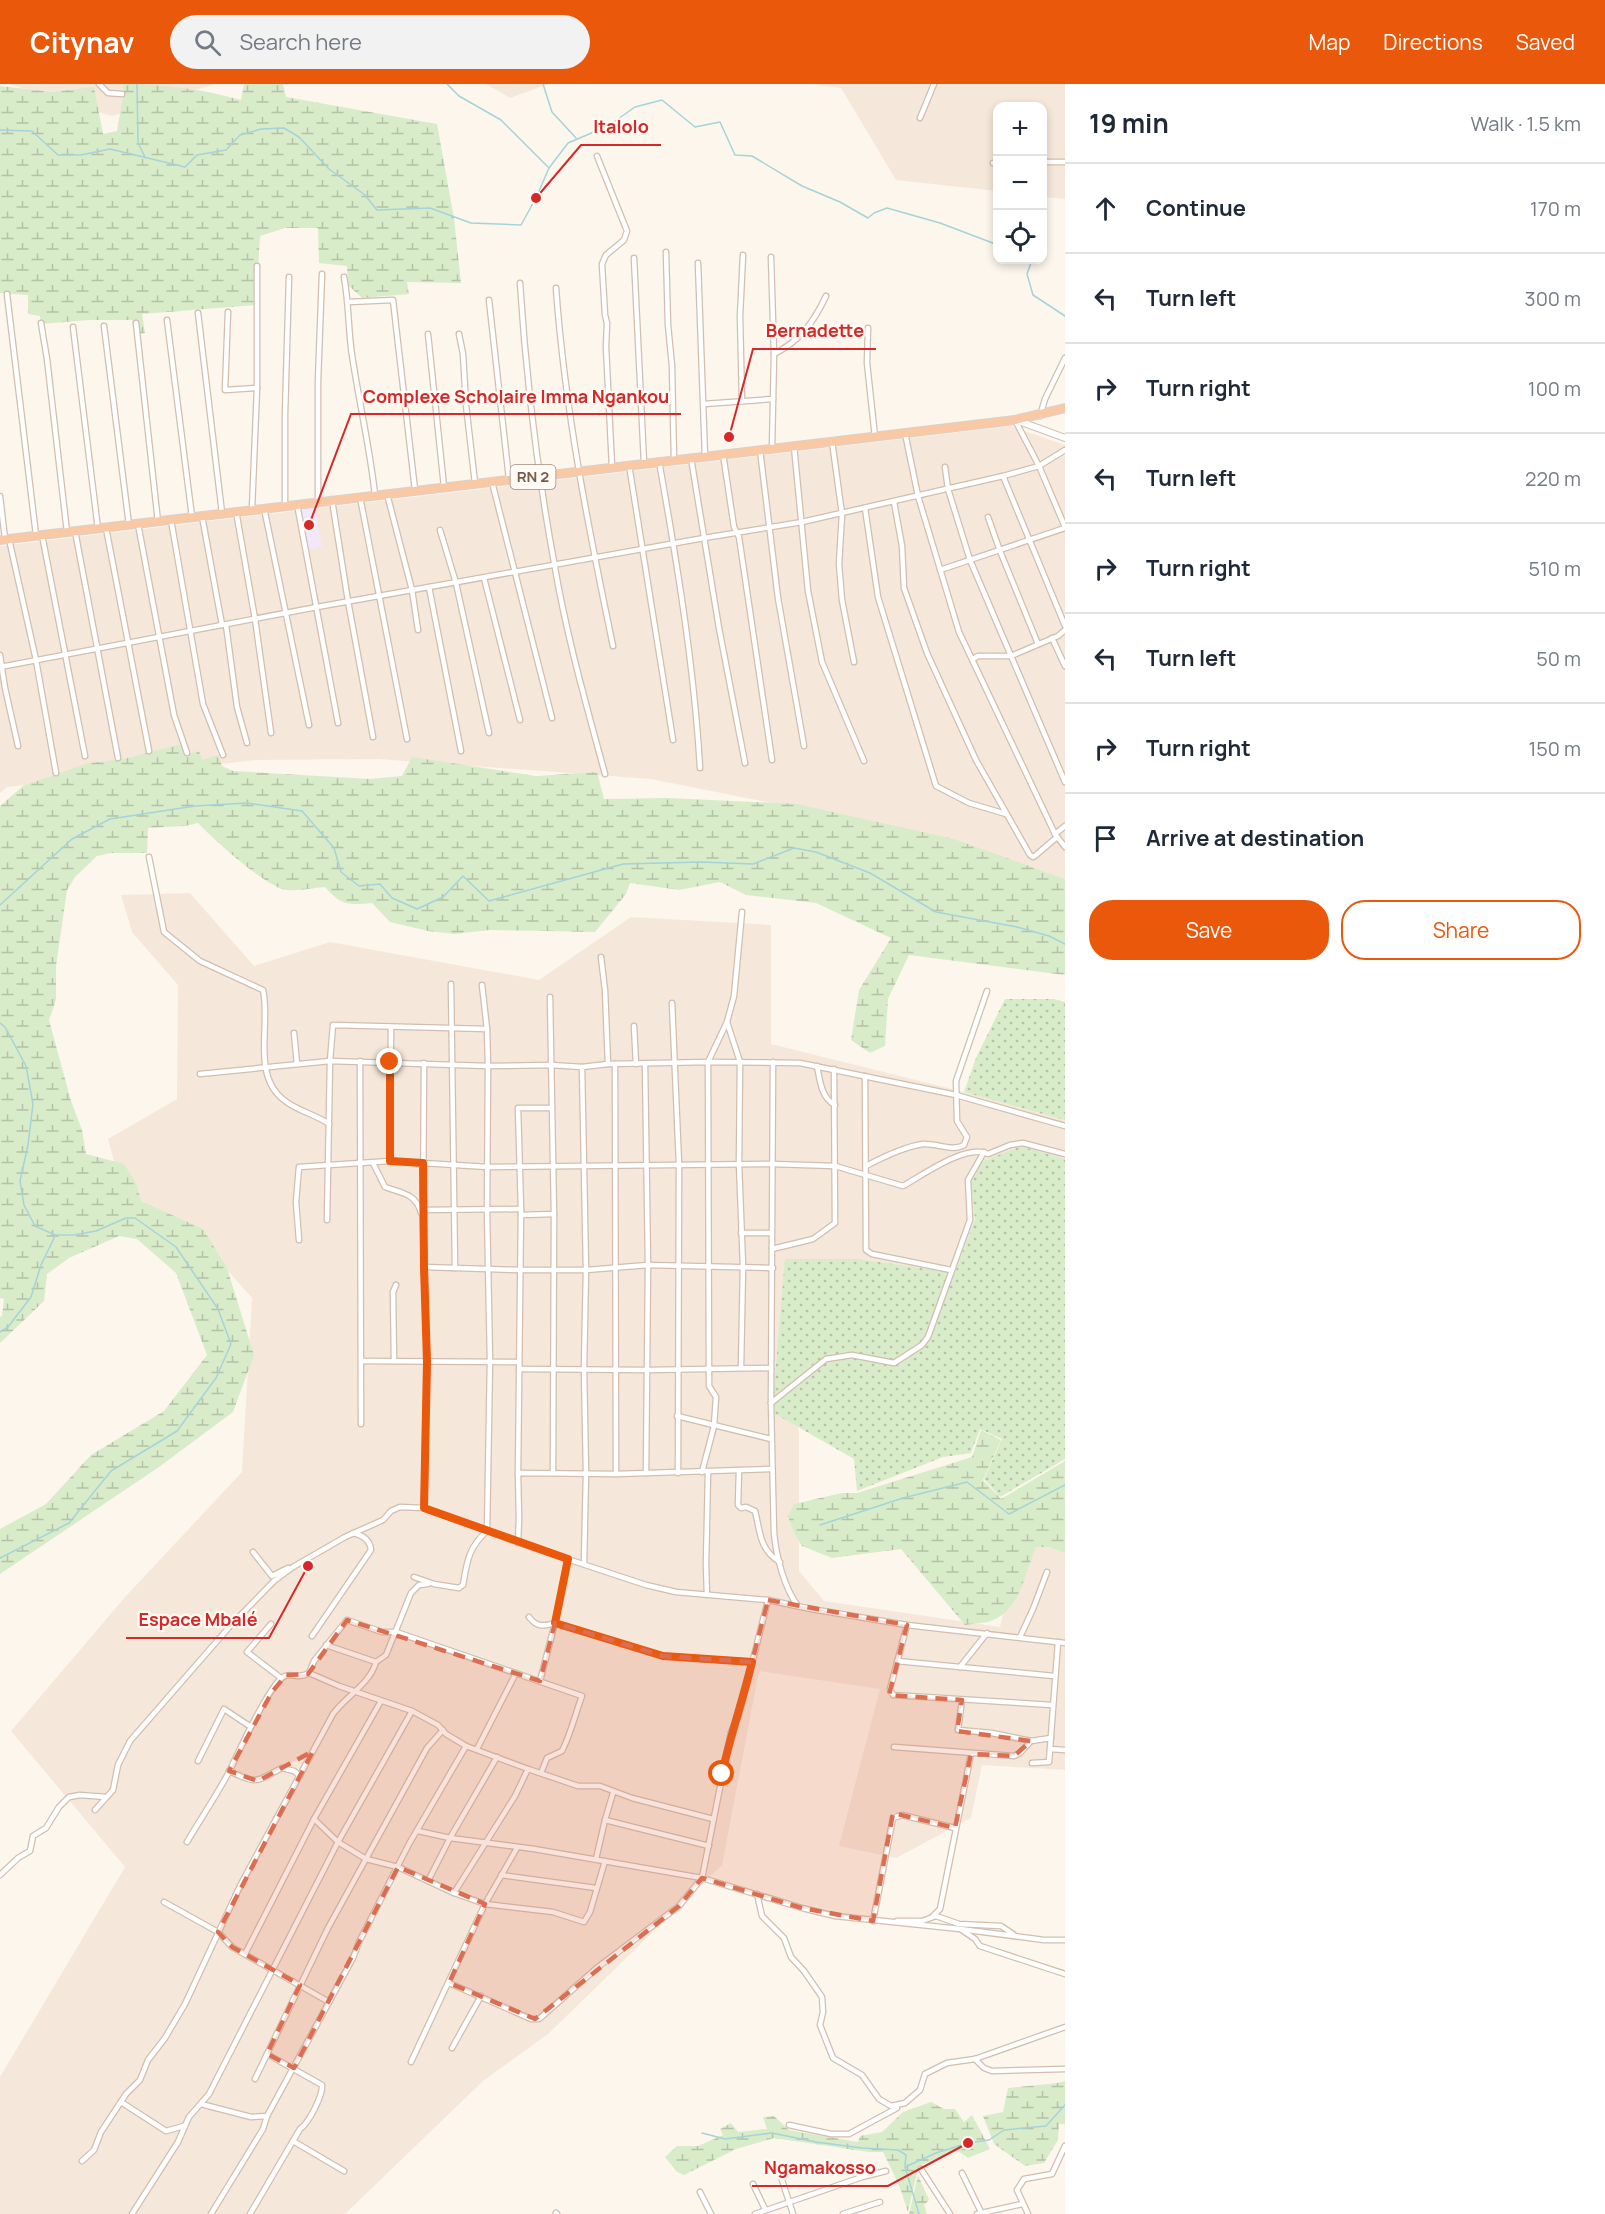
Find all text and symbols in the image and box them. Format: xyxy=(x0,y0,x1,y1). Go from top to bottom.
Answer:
search box xyxy=(170,15,590,69)
text: Citynav xyxy=(30,23,134,61)
icon: search xyxy=(191,26,224,59)
text: Search here xyxy=(239,27,362,57)
text: Map xyxy=(1309,28,1350,56)
text: Directions xyxy=(1383,28,1483,56)
text: Saved xyxy=(1516,28,1575,56)
map controls xyxy=(993,102,1047,264)
button: + xyxy=(993,102,1047,156)
text: 19 min xyxy=(1089,105,1169,141)
callout: Italolo xyxy=(581,109,661,145)
text: Walk · 1.5 km xyxy=(1470,110,1581,137)
text: Italolo xyxy=(593,114,649,138)
button: − xyxy=(993,156,1047,210)
icon: ahead xyxy=(1089,192,1122,225)
text: Continue xyxy=(1146,193,1246,223)
text: 170 m xyxy=(1530,195,1581,222)
button: locate xyxy=(993,210,1047,264)
icon: left xyxy=(1089,282,1122,315)
text: Turn left xyxy=(1146,283,1236,313)
text: 300 m xyxy=(1525,285,1581,312)
callout: Bernadette xyxy=(753,313,876,349)
text: Bernadette xyxy=(766,318,864,342)
icon: right xyxy=(1089,372,1122,405)
text: Turn right xyxy=(1146,373,1251,403)
text: 100 m xyxy=(1528,375,1581,402)
callout: Complexe Scholaire Imma Ngankou xyxy=(351,378,681,414)
text: Complexe Scholaire Imma Ngankou xyxy=(363,384,669,408)
icon: left xyxy=(1089,462,1122,495)
text: Turn left xyxy=(1146,463,1236,493)
road number: RN 2 xyxy=(510,465,556,489)
text: 220 m xyxy=(1525,465,1581,492)
icon: right xyxy=(1089,552,1122,585)
text: Turn right xyxy=(1146,553,1251,583)
text: 510 m xyxy=(1528,555,1581,582)
icon: left xyxy=(1089,642,1122,675)
text: Turn left xyxy=(1146,643,1236,673)
text: 50 m xyxy=(1536,645,1581,672)
icon: right xyxy=(1089,732,1122,765)
text: Turn right xyxy=(1146,733,1251,763)
text: 150 m xyxy=(1528,735,1581,762)
icon: arrive xyxy=(1089,822,1122,855)
text: Arrive at destination xyxy=(1146,823,1364,853)
button: Save xyxy=(1089,900,1329,960)
button: Share xyxy=(1341,900,1581,960)
route end xyxy=(376,1048,402,1074)
callout: Espace Mbalé xyxy=(126,1602,269,1638)
text: Espace Mbalé xyxy=(139,1607,258,1631)
route start xyxy=(708,1760,734,1786)
callout: Ngamakosso xyxy=(752,2150,888,2186)
text: Ngamakosso xyxy=(764,2155,876,2179)

